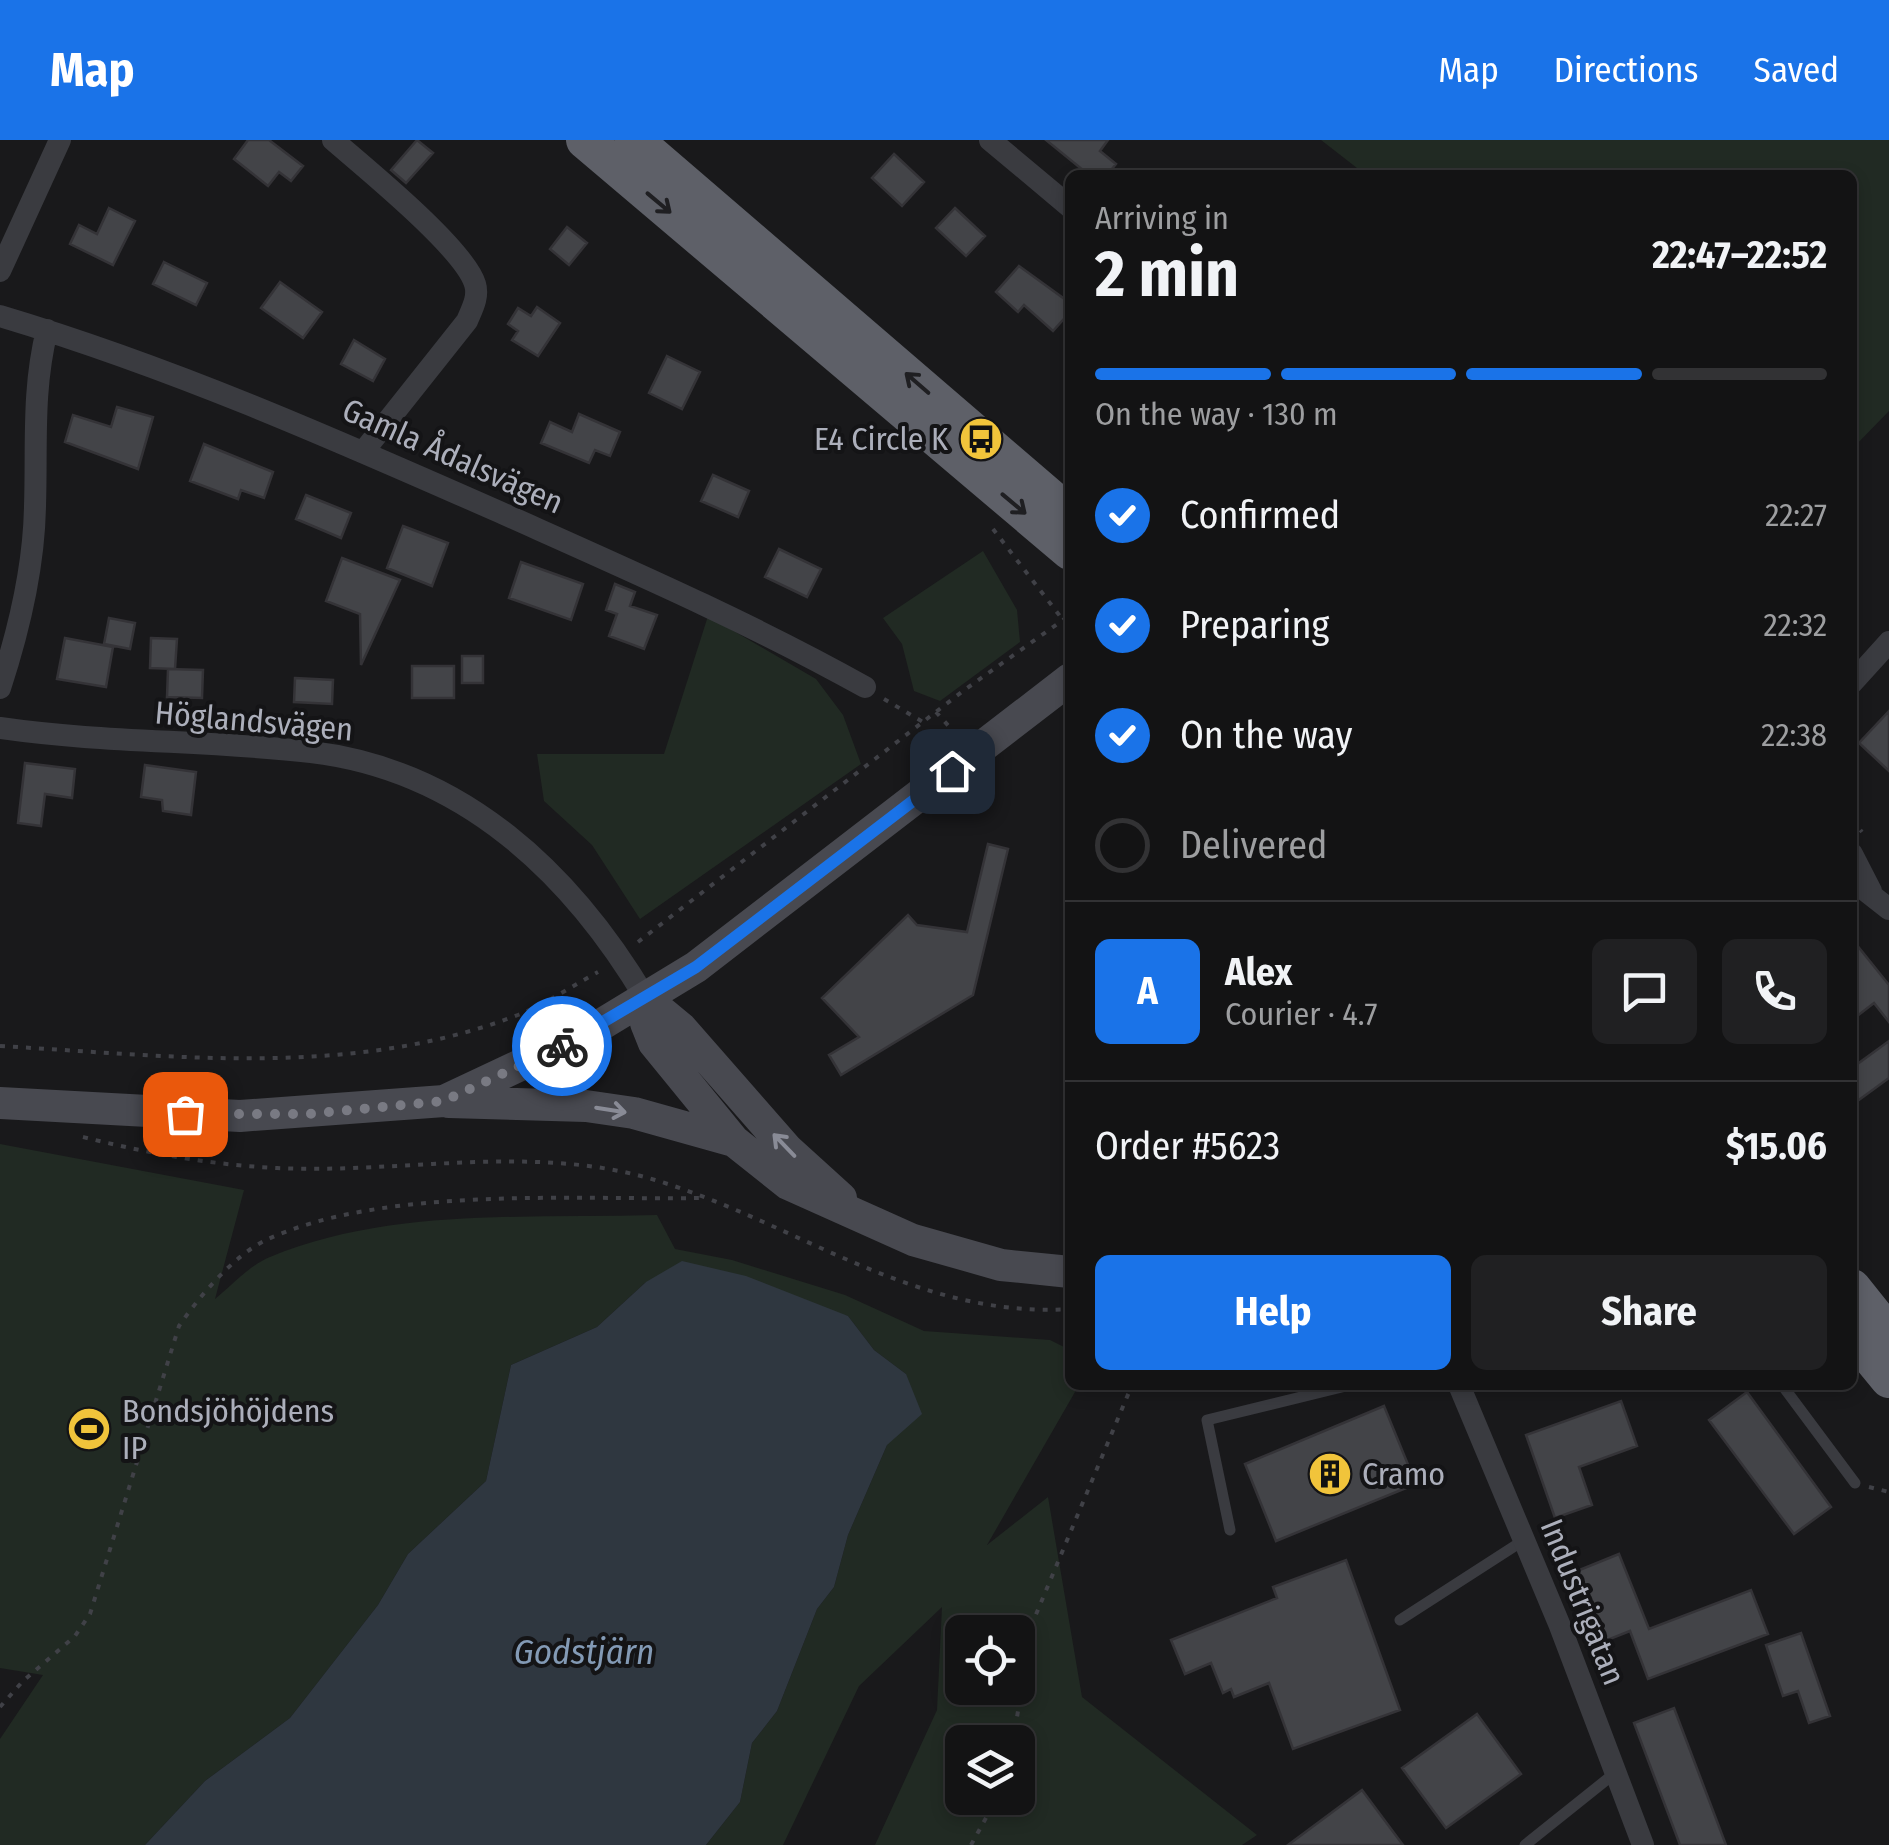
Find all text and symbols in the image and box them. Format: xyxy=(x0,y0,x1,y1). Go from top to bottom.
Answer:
text: Map xyxy=(50,41,134,99)
text: Map xyxy=(1438,49,1499,91)
text: Directions xyxy=(1554,49,1699,91)
text: Saved xyxy=(1754,49,1839,91)
one-way arrow xyxy=(646,191,671,214)
text: Arriving in xyxy=(1095,199,1229,237)
text: 22:47–22:52 xyxy=(1652,232,1827,278)
text: 2 min xyxy=(1095,235,1239,313)
one-way arrow xyxy=(904,372,930,394)
street label: Gamla Ådalsvägen xyxy=(337,389,570,522)
text: On the way · 130 m xyxy=(1095,395,1338,433)
bus stop icon: E4 Circle K xyxy=(958,416,1004,462)
place label: E4 Circle K xyxy=(814,420,949,458)
icon: check xyxy=(1095,488,1150,543)
one-way arrow xyxy=(1000,492,1026,514)
text: Confirmed xyxy=(1180,492,1340,538)
text: 22:27 xyxy=(1765,496,1827,534)
icon: check xyxy=(1095,598,1150,653)
text: Preparing xyxy=(1180,602,1329,648)
text: 22:32 xyxy=(1763,606,1827,644)
street label: Höglandsvägen xyxy=(153,693,355,749)
icon: check xyxy=(1095,708,1150,763)
text: On the way xyxy=(1180,712,1352,758)
text: 22:38 xyxy=(1761,716,1827,754)
pin xyxy=(910,729,995,814)
icon: home xyxy=(925,744,980,799)
text: Delivered xyxy=(1180,822,1327,868)
button: chat xyxy=(1592,939,1697,1044)
button: phone xyxy=(1722,939,1827,1044)
text: Alex xyxy=(1225,949,1292,995)
text: A xyxy=(1137,968,1158,1014)
text: Courier · 4.7 xyxy=(1225,995,1377,1033)
courier xyxy=(512,996,612,1096)
icon: bike xyxy=(535,1019,590,1074)
pin xyxy=(143,1072,228,1157)
icon: bag xyxy=(158,1087,213,1142)
one-way arrow xyxy=(595,1101,627,1120)
text: Order #5623 xyxy=(1095,1123,1280,1169)
text: $15.06 xyxy=(1726,1123,1827,1169)
one-way arrow xyxy=(772,1133,796,1157)
button: Help xyxy=(1095,1255,1451,1370)
button: Share xyxy=(1471,1255,1827,1370)
place label: Bondsjöhöjdens IP xyxy=(122,1392,334,1467)
sports icon: Bondsjöhöjdens IP xyxy=(66,1406,112,1452)
building icon: Cramo xyxy=(1307,1451,1353,1497)
place label: Cramo xyxy=(1362,1455,1445,1493)
street label: Industrigatan xyxy=(1533,1514,1633,1690)
map controls xyxy=(945,1615,1035,1815)
button: locate xyxy=(945,1615,1035,1705)
water label: Godstjärn xyxy=(514,1631,654,1673)
button: layers xyxy=(945,1725,1035,1815)

